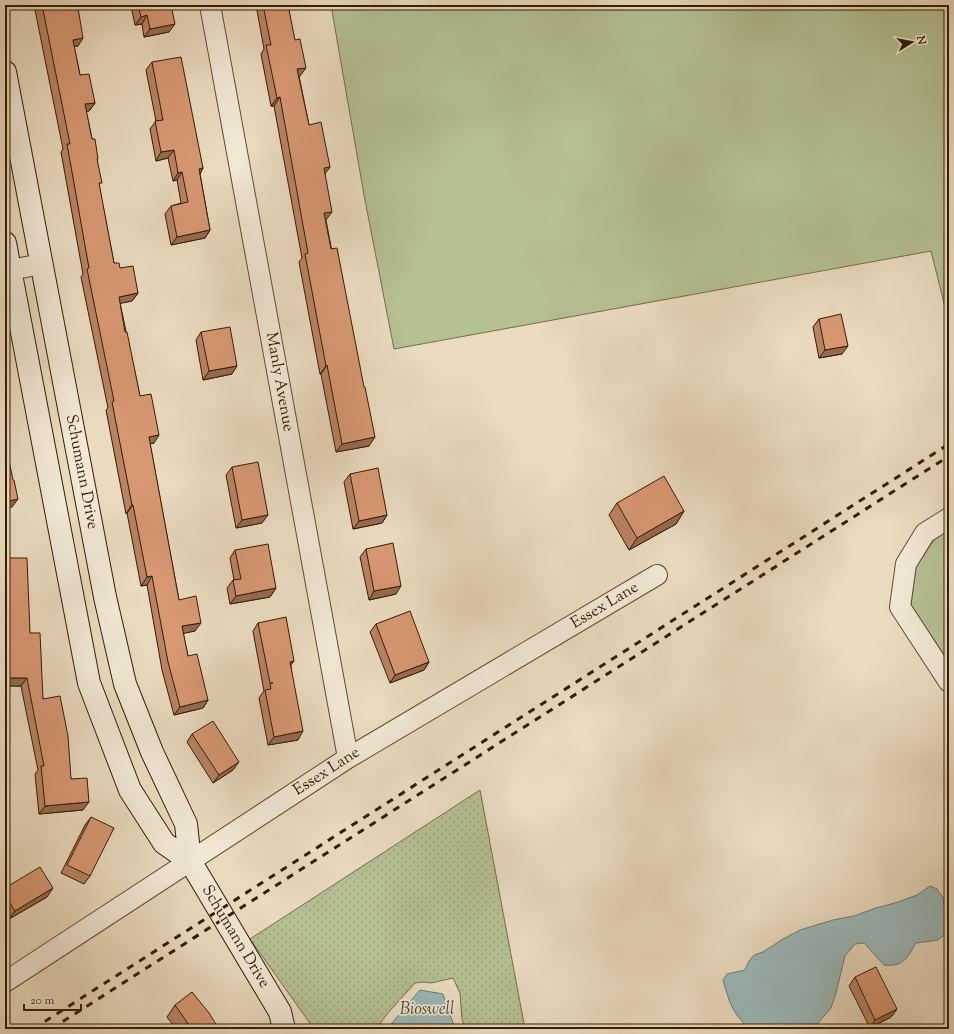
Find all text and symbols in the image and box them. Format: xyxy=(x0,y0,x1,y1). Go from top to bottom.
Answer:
north arrow xyxy=(892,22,932,62)
text: N xyxy=(912,33,930,46)
street label: Manly Avenue xyxy=(259,330,299,434)
street label: Schumann Drive xyxy=(59,413,103,531)
street label: Essex Lane xyxy=(567,577,643,635)
street label: Essex Lane xyxy=(289,742,365,802)
street label: Schumann Drive xyxy=(195,881,275,993)
scale bar xyxy=(24,986,81,1012)
text: 20 m xyxy=(30,992,55,1010)
water label: Bioswell xyxy=(400,998,454,1022)

